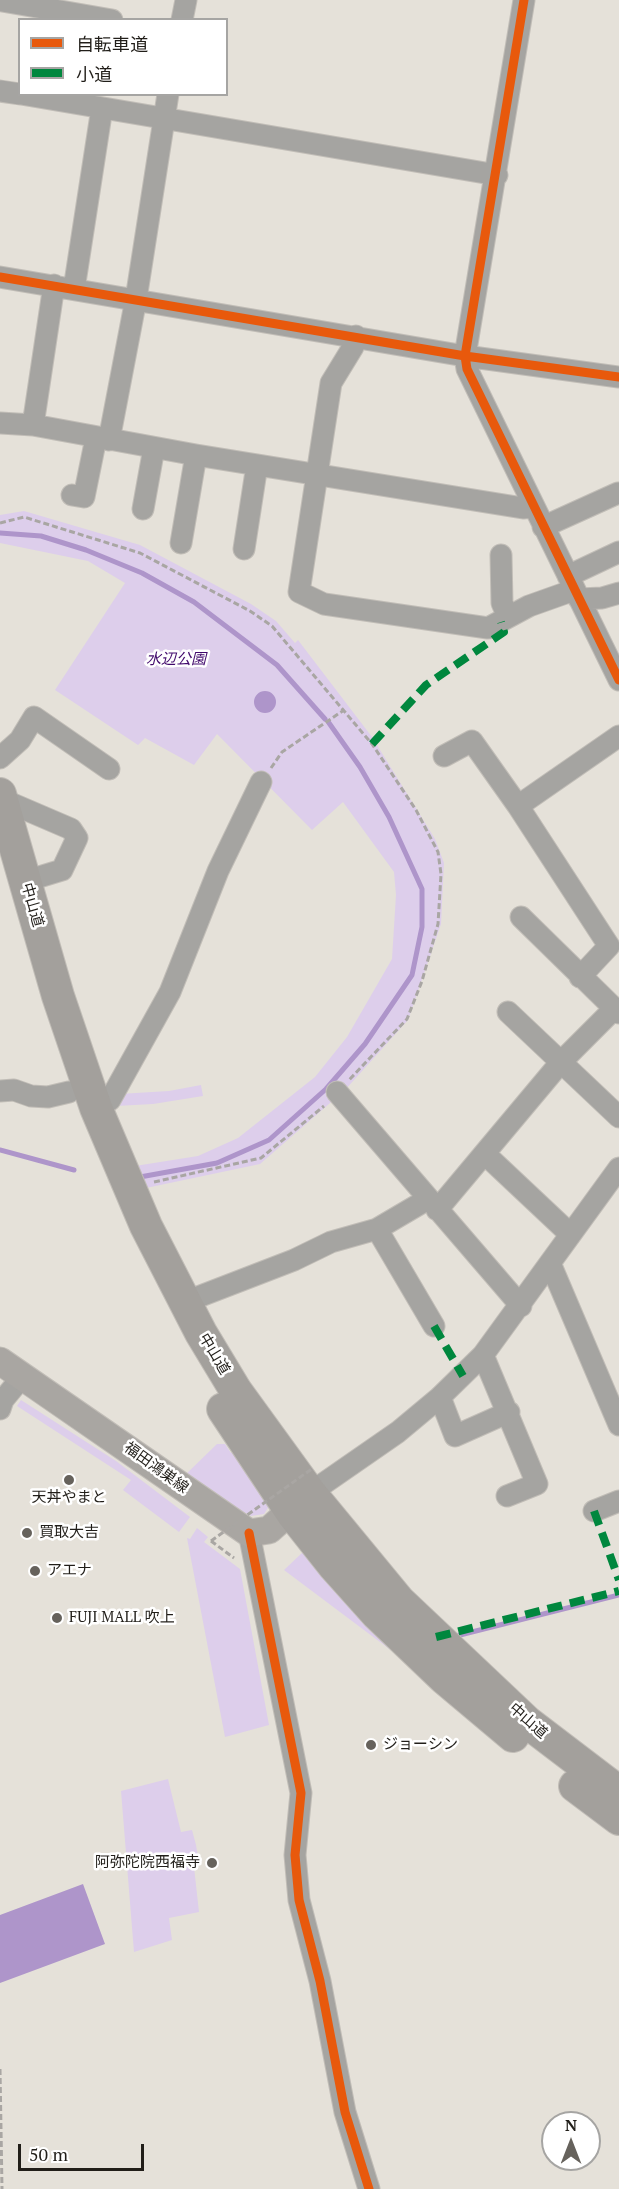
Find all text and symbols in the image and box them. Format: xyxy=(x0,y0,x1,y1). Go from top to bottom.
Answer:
legend xyxy=(18,18,228,96)
text: 自転車道 xyxy=(76,32,148,56)
text: 小道 xyxy=(76,62,112,86)
park label: 水辺公園 xyxy=(146,651,206,669)
street label: 中山道 xyxy=(17,881,47,929)
street label: 中山道 xyxy=(195,1330,233,1378)
street label: 福田鴻巣線 xyxy=(120,1439,192,1497)
marker: 天丼やまと xyxy=(62,1473,76,1487)
place label: 天丼やまと xyxy=(32,1489,106,1507)
place label: 買取大吉 xyxy=(39,1524,99,1542)
marker: 買取大吉 xyxy=(20,1526,34,1540)
place label: アエナ xyxy=(47,1562,92,1580)
marker: アエナ xyxy=(28,1564,42,1578)
place label: FUJI MALL 吹上 xyxy=(69,1609,175,1627)
marker: FUJI MALL 吹上 xyxy=(50,1611,64,1625)
street label: 中山道 xyxy=(505,1699,551,1743)
place label: ジョーシン xyxy=(383,1736,458,1754)
marker: ジョーシン xyxy=(364,1738,378,1752)
place label: 阿弥陀院西福寺 xyxy=(95,1854,200,1872)
marker: 阿弥陀院西福寺 xyxy=(205,1856,219,1870)
north arrow xyxy=(541,2111,601,2171)
text: N xyxy=(565,2114,577,2136)
scale bar xyxy=(21,2132,147,2170)
text: 50 m xyxy=(29,2142,68,2166)

